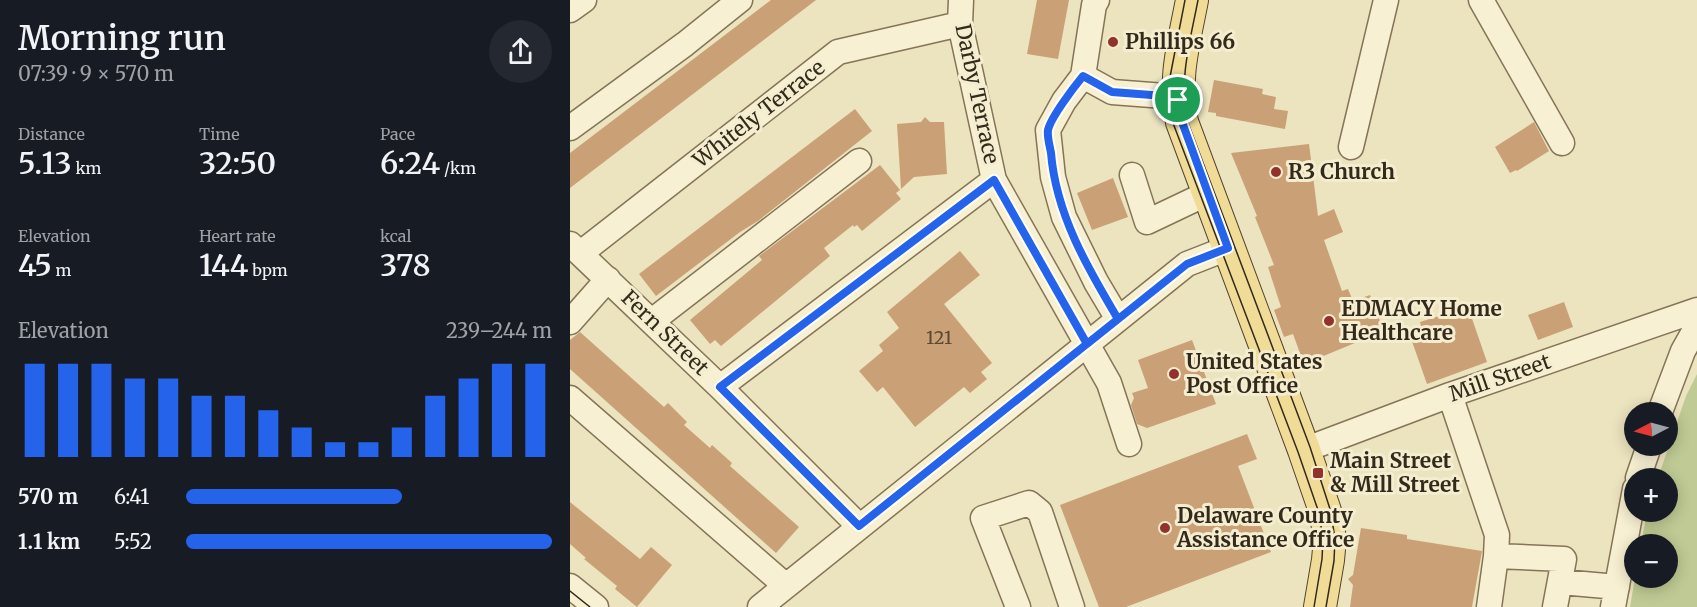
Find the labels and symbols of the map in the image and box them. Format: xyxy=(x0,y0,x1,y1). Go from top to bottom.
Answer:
street label: Darby Terrace xyxy=(949,21,1005,166)
place label: Phillips 66 xyxy=(1125,28,1235,55)
marker: Phillips 66 xyxy=(1106,35,1120,49)
street label: Whitely Terrace xyxy=(687,54,830,174)
pin xyxy=(1152,74,1203,125)
place label: R3 Church xyxy=(1288,158,1395,185)
marker: R3 Church xyxy=(1269,165,1283,179)
street label: Fern Street xyxy=(616,284,715,381)
place label: EDMACY Home Healthcare xyxy=(1341,295,1502,346)
marker: EDMACY Home Healthcare xyxy=(1322,314,1336,328)
house number: 121 xyxy=(926,326,952,349)
place label: United States Post Office xyxy=(1186,348,1323,399)
street label: Mill Street xyxy=(1446,348,1554,407)
marker: United States Post Office xyxy=(1167,367,1181,381)
north arrow xyxy=(1624,402,1678,456)
place label: Main Street & Mill Street xyxy=(1330,447,1460,498)
marker: Main Street & Mill Street xyxy=(1311,466,1325,480)
place label: Delaware County Assistance Office xyxy=(1176,502,1354,553)
marker: Delaware County Assistance Office xyxy=(1158,521,1172,535)

